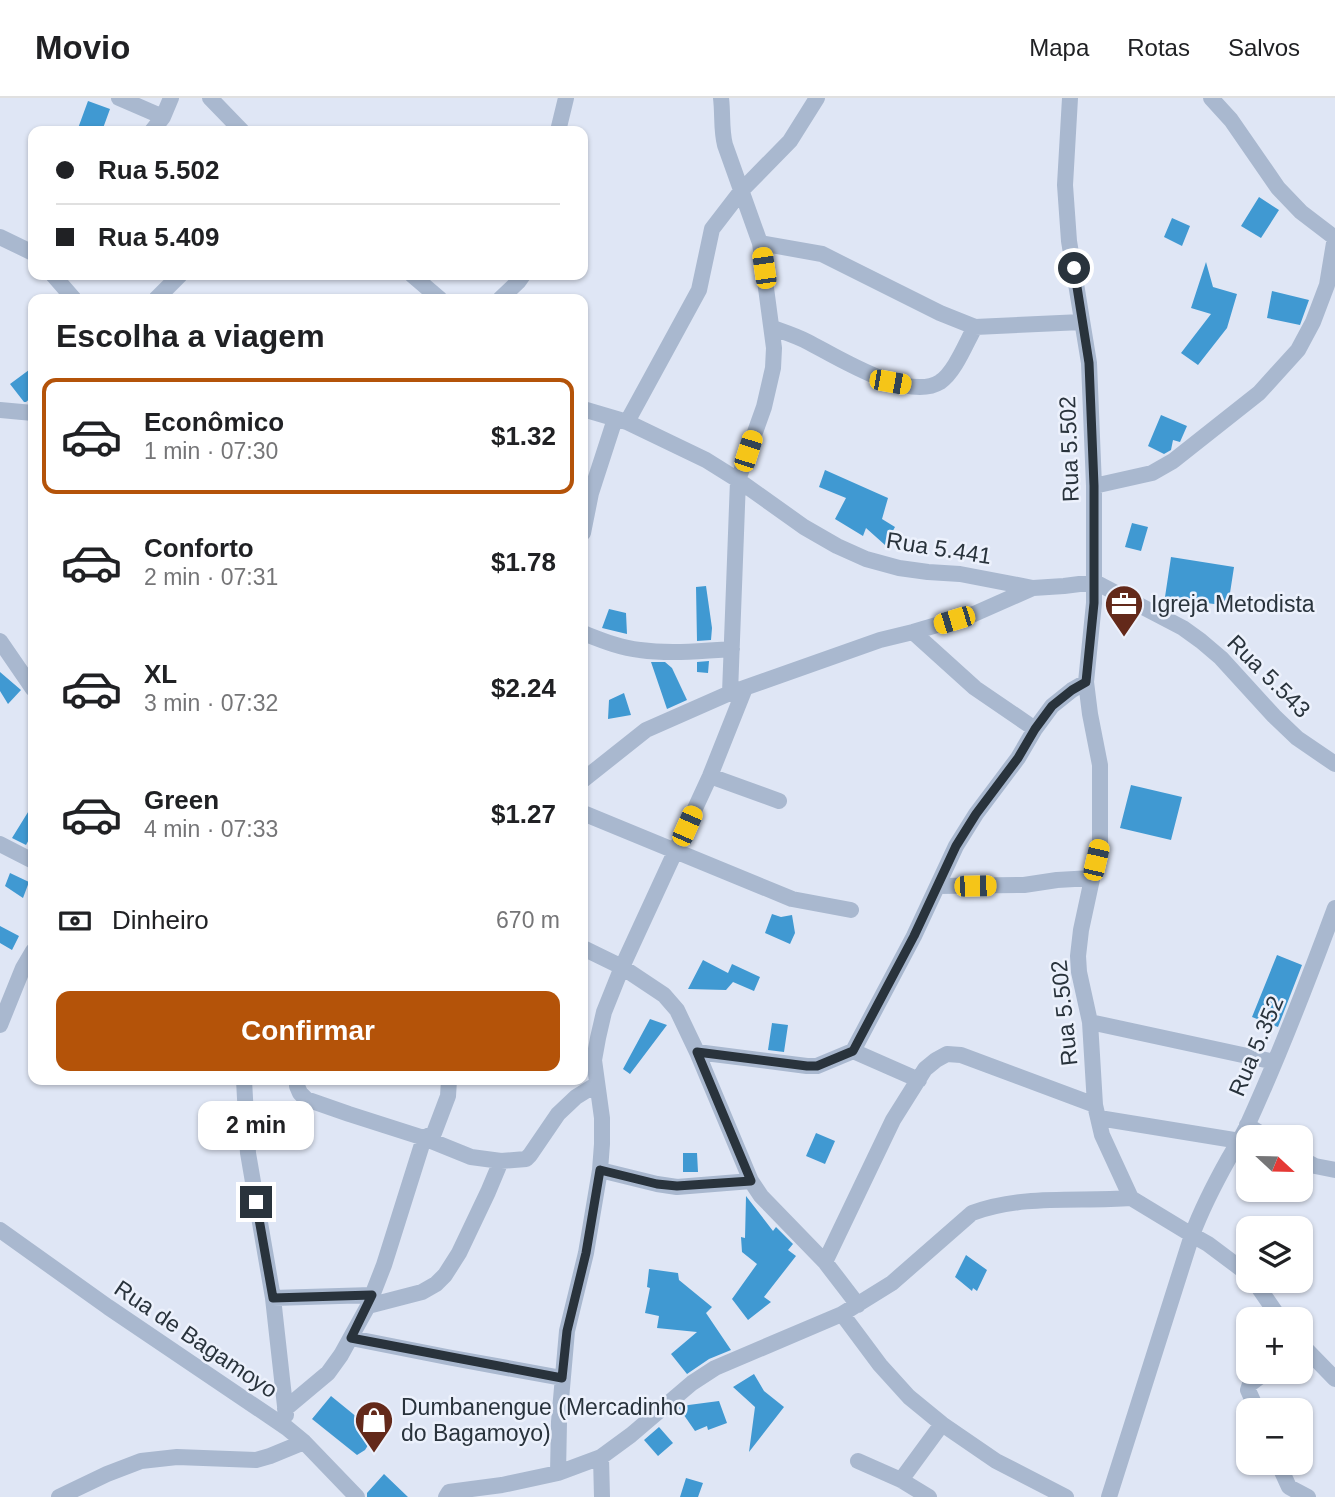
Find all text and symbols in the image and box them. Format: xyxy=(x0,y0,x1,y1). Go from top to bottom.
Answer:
text: Movio xyxy=(35,29,130,66)
text: Mapa xyxy=(1029,34,1089,61)
text: Rotas xyxy=(1127,34,1190,61)
text: Salvos xyxy=(1228,34,1300,61)
text: Rua 5.502 xyxy=(98,155,219,185)
text: Rua 5.409 xyxy=(98,222,219,252)
car xyxy=(751,246,778,290)
route start xyxy=(1058,252,1090,284)
text: Escolha a viagem xyxy=(56,318,325,354)
car xyxy=(868,368,913,396)
street label: Rua 5.502 xyxy=(1054,396,1084,502)
icon: car xyxy=(60,405,123,468)
text: Econômico xyxy=(144,407,284,437)
text: $1.32 xyxy=(491,421,556,451)
car xyxy=(732,428,765,474)
text: 1 min · 07:30 xyxy=(144,438,278,464)
street label: Rua 5.441 xyxy=(885,527,993,569)
icon: car xyxy=(60,531,123,594)
text: Conforto xyxy=(144,533,254,563)
text: $1.78 xyxy=(491,547,556,577)
text: 2 min · 07:31 xyxy=(144,564,278,590)
office icon: Igreja Metodista xyxy=(1103,583,1145,638)
place label: Igreja Metodista xyxy=(1151,591,1315,617)
car xyxy=(931,604,978,636)
street label: Rua 5.543 xyxy=(1222,629,1316,723)
icon: car xyxy=(60,657,123,720)
text: XL xyxy=(144,659,177,689)
text: $2.24 xyxy=(491,673,556,703)
text: 3 min · 07:32 xyxy=(144,690,278,716)
icon: car xyxy=(60,783,123,846)
text: Green xyxy=(144,785,219,815)
text: $1.27 xyxy=(491,799,556,829)
car xyxy=(669,803,706,849)
text: 4 min · 07:33 xyxy=(144,816,278,842)
car xyxy=(1082,837,1111,883)
car xyxy=(954,875,997,897)
icon: cash xyxy=(56,902,94,940)
text: Dinheiro xyxy=(112,905,209,935)
text: 670 m xyxy=(496,907,560,933)
street label: Rua 5.502 xyxy=(1046,959,1082,1067)
button: Confirmar xyxy=(56,991,560,1071)
street label: Rua 5.352 xyxy=(1223,992,1289,1100)
callout: 2 min xyxy=(198,1100,314,1150)
text: 2 min xyxy=(226,1112,286,1138)
north arrow xyxy=(1236,1125,1312,1202)
map controls xyxy=(1236,1125,1313,1475)
route end xyxy=(240,1186,272,1218)
button: layers xyxy=(1236,1216,1313,1293)
street label: Rua de Bagamoyo xyxy=(110,1275,282,1403)
button: + xyxy=(1236,1307,1313,1384)
place label: Dumbanengue (Mercadinho do Bagamoyo) xyxy=(401,1394,686,1446)
button: − xyxy=(1236,1398,1313,1475)
shop icon: Dumbanengue (Mercadinho do Bagamoyo) xyxy=(353,1399,395,1454)

